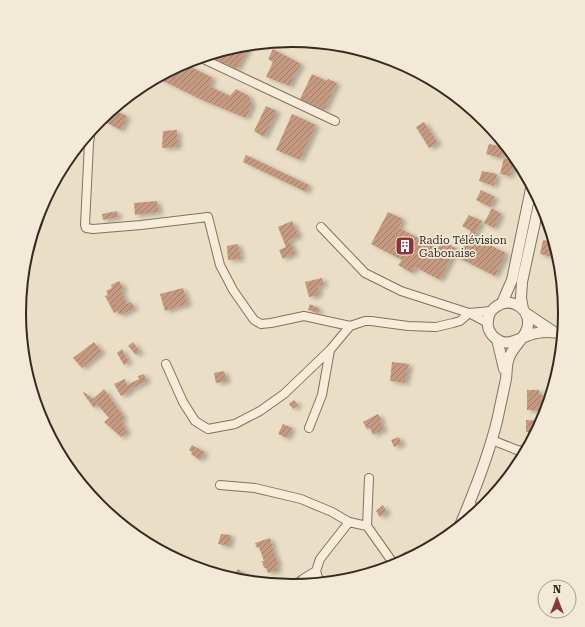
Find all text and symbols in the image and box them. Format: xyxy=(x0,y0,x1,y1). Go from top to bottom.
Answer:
place label: Radio Télévision Gabonaise xyxy=(419,234,507,260)
building icon: Radio Télévision Gabonaise xyxy=(394,235,416,257)
north arrow xyxy=(537,579,577,619)
text: N xyxy=(553,583,562,596)

